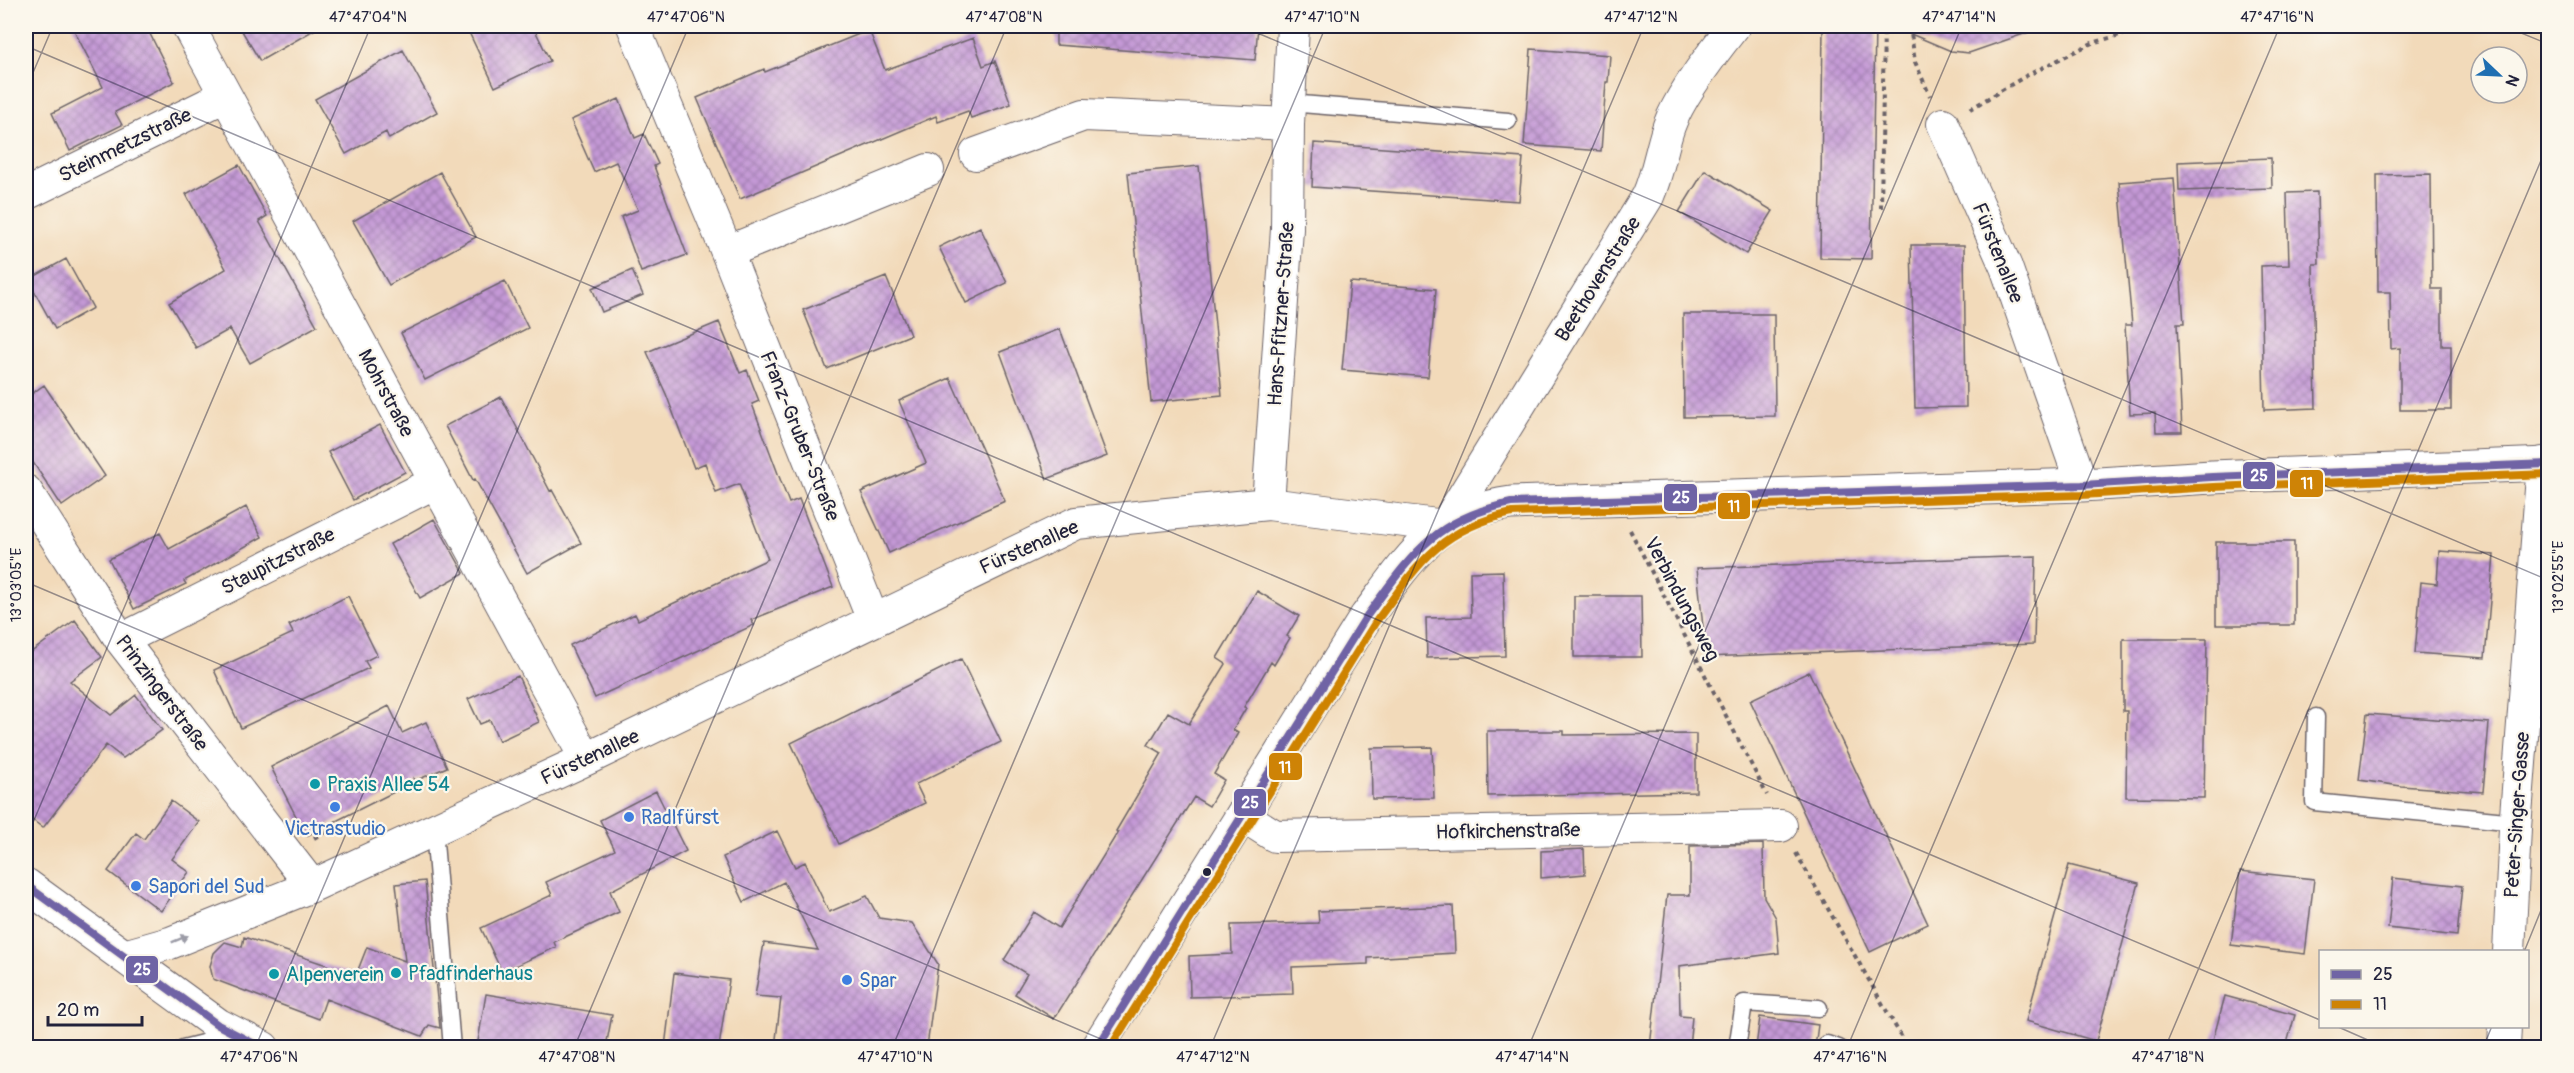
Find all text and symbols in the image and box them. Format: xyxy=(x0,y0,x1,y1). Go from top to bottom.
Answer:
text: 47°47'04"N xyxy=(329,8,407,27)
text: 47°47'06"N xyxy=(647,8,725,27)
text: 47°47'08"N xyxy=(966,8,1042,27)
text: 47°47'10"N xyxy=(1284,8,1360,27)
text: 47°47'12"N xyxy=(1604,8,1678,27)
text: 47°47'14"N xyxy=(1922,8,1996,27)
text: 47°47'16"N xyxy=(2240,8,2314,27)
north arrow xyxy=(2469,45,2529,105)
text: N xyxy=(2500,72,2523,90)
street label: Steinmetzstraße xyxy=(55,102,196,188)
street label: Fürstenallee xyxy=(1967,199,2029,307)
street label: Beethovenstraße xyxy=(1550,212,1647,346)
street label: Hans-Pfitzner-Straße xyxy=(1262,221,1300,407)
street label: Mohrstraße xyxy=(352,345,420,441)
street label: Franz-Gruber-Straße xyxy=(755,347,846,525)
line badge: 25 xyxy=(2242,461,2276,490)
text: 25 xyxy=(2250,466,2268,486)
line badge: 11 xyxy=(2289,469,2324,498)
text: 11 xyxy=(2301,474,2313,494)
line badge: 25 xyxy=(1663,483,1698,512)
text: 25 xyxy=(1672,488,1690,508)
line badge: 11 xyxy=(1717,492,1751,520)
text: 11 xyxy=(1728,497,1740,517)
street label: Fürstenallee xyxy=(976,514,1083,580)
street label: Staupitzstraße xyxy=(217,522,339,600)
street label: Verbindungsweg xyxy=(1639,533,1725,665)
text: 13°02'55"E xyxy=(2549,541,2568,613)
text: 13°03'05"E xyxy=(7,547,26,622)
street label: Prinzingerstraße xyxy=(110,630,214,756)
street label: Fürstenallee xyxy=(537,723,643,791)
street label: Peter-Singer-Gasse xyxy=(2499,731,2535,899)
line badge: 11 xyxy=(1268,752,1303,781)
text: 11 xyxy=(1279,758,1291,778)
place label: Praxis Allee 54 xyxy=(327,772,450,797)
marker: Praxis Allee 54 xyxy=(308,777,322,791)
line badge: 25 xyxy=(1233,788,1267,817)
text: 25 xyxy=(1241,793,1259,813)
marker: Victrastudio xyxy=(328,800,342,814)
place label: Radlfürst xyxy=(641,805,720,830)
marker: Radlfürst xyxy=(622,810,636,824)
place label: Victrastudio xyxy=(284,816,386,841)
street label: Hofkirchenstraße xyxy=(1435,817,1581,845)
unlabelled marker xyxy=(1201,866,1213,878)
place label: Sapori del Sud xyxy=(148,874,265,899)
marker: Sapori del Sud xyxy=(129,879,143,893)
one-way arrow xyxy=(171,934,189,943)
legend xyxy=(2319,950,2529,1028)
line badge: 25 xyxy=(125,955,159,984)
text: 25 xyxy=(133,960,151,980)
place label: Pfadfinderhaus xyxy=(408,961,533,986)
place label: Alpenverein xyxy=(286,962,384,987)
text: 25 xyxy=(2373,963,2393,986)
marker: Pfadfinderhaus xyxy=(389,966,403,980)
marker: Alpenverein xyxy=(267,967,281,981)
place label: Spar xyxy=(859,968,897,993)
marker: Spar xyxy=(840,973,854,987)
scale bar xyxy=(48,989,142,1027)
text: 11 xyxy=(2373,993,2387,1016)
text: 20 m xyxy=(57,999,99,1022)
text: 47°47'06"N xyxy=(220,1048,298,1067)
text: 47°47'08"N xyxy=(539,1048,615,1067)
text: 47°47'10"N xyxy=(857,1048,933,1067)
text: 47°47'12"N xyxy=(1176,1048,1250,1067)
text: 47°47'14"N xyxy=(1495,1048,1569,1067)
text: 47°47'16"N xyxy=(1813,1048,1887,1067)
text: 47°47'18"N xyxy=(2132,1048,2204,1067)

